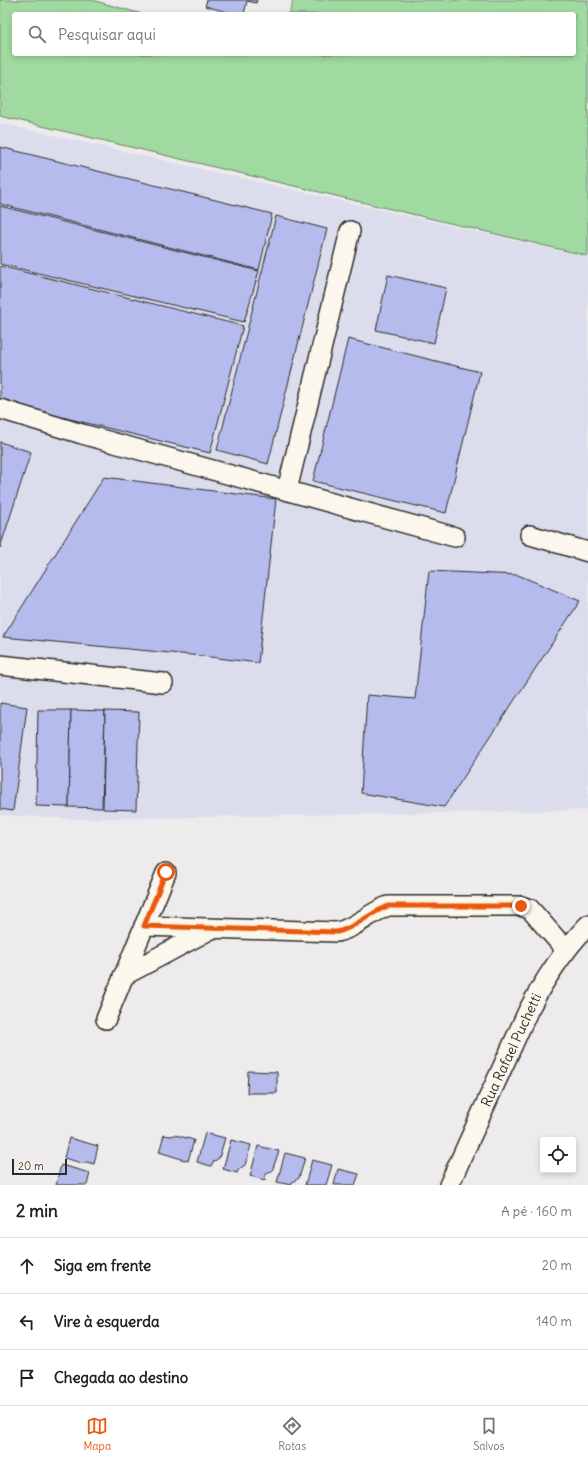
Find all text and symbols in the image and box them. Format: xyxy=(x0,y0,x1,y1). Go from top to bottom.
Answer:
search box xyxy=(12,12,576,56)
icon: search xyxy=(26,23,48,45)
text: Pesquisar aqui xyxy=(58,25,156,44)
route start xyxy=(157,863,175,881)
route end xyxy=(512,897,530,915)
street label: Rua Rafael Puchetti xyxy=(477,990,545,1110)
map controls xyxy=(540,1137,576,1173)
button: locate xyxy=(540,1137,576,1173)
scale bar xyxy=(12,1157,67,1176)
text: 20 m xyxy=(18,1159,44,1173)
text: 2 min xyxy=(16,1200,58,1222)
text: A pé · 160 m xyxy=(501,1203,572,1220)
icon: ahead xyxy=(16,1255,38,1277)
text: Siga em frente xyxy=(54,1256,151,1275)
text: 20 m xyxy=(542,1257,572,1274)
icon: left xyxy=(16,1311,38,1333)
text: Vire à esquerda xyxy=(54,1312,160,1331)
text: 140 m xyxy=(536,1313,572,1330)
icon: arrive xyxy=(16,1367,38,1389)
text: Chegada ao destino xyxy=(54,1368,188,1387)
tab: Mapa xyxy=(83,1415,111,1453)
tab: Rotas xyxy=(278,1415,306,1453)
tab: Salvos xyxy=(473,1415,505,1453)

